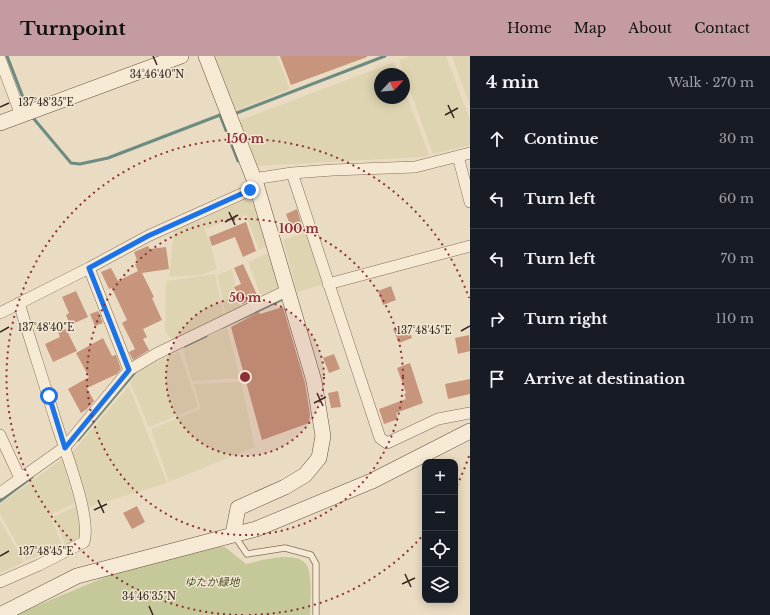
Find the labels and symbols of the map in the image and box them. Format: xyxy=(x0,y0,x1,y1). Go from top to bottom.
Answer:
text: 34°46'40"N xyxy=(130,68,184,81)
north arrow xyxy=(374,68,410,104)
text: 137°48'35"E xyxy=(18,96,74,109)
text: 150 m xyxy=(226,131,265,146)
route end xyxy=(241,181,259,199)
text: 100 m xyxy=(279,221,320,236)
text: 50 m xyxy=(229,290,262,305)
text: 137°48'40"E xyxy=(18,321,74,334)
text: 137°48'45"E xyxy=(397,324,451,337)
centre of rings xyxy=(238,370,252,384)
route start xyxy=(40,387,58,405)
text: 137°48'45"E xyxy=(19,545,73,558)
park label: ゆたか緑地 xyxy=(185,575,240,589)
text: 34°46'35"N xyxy=(122,590,176,603)

